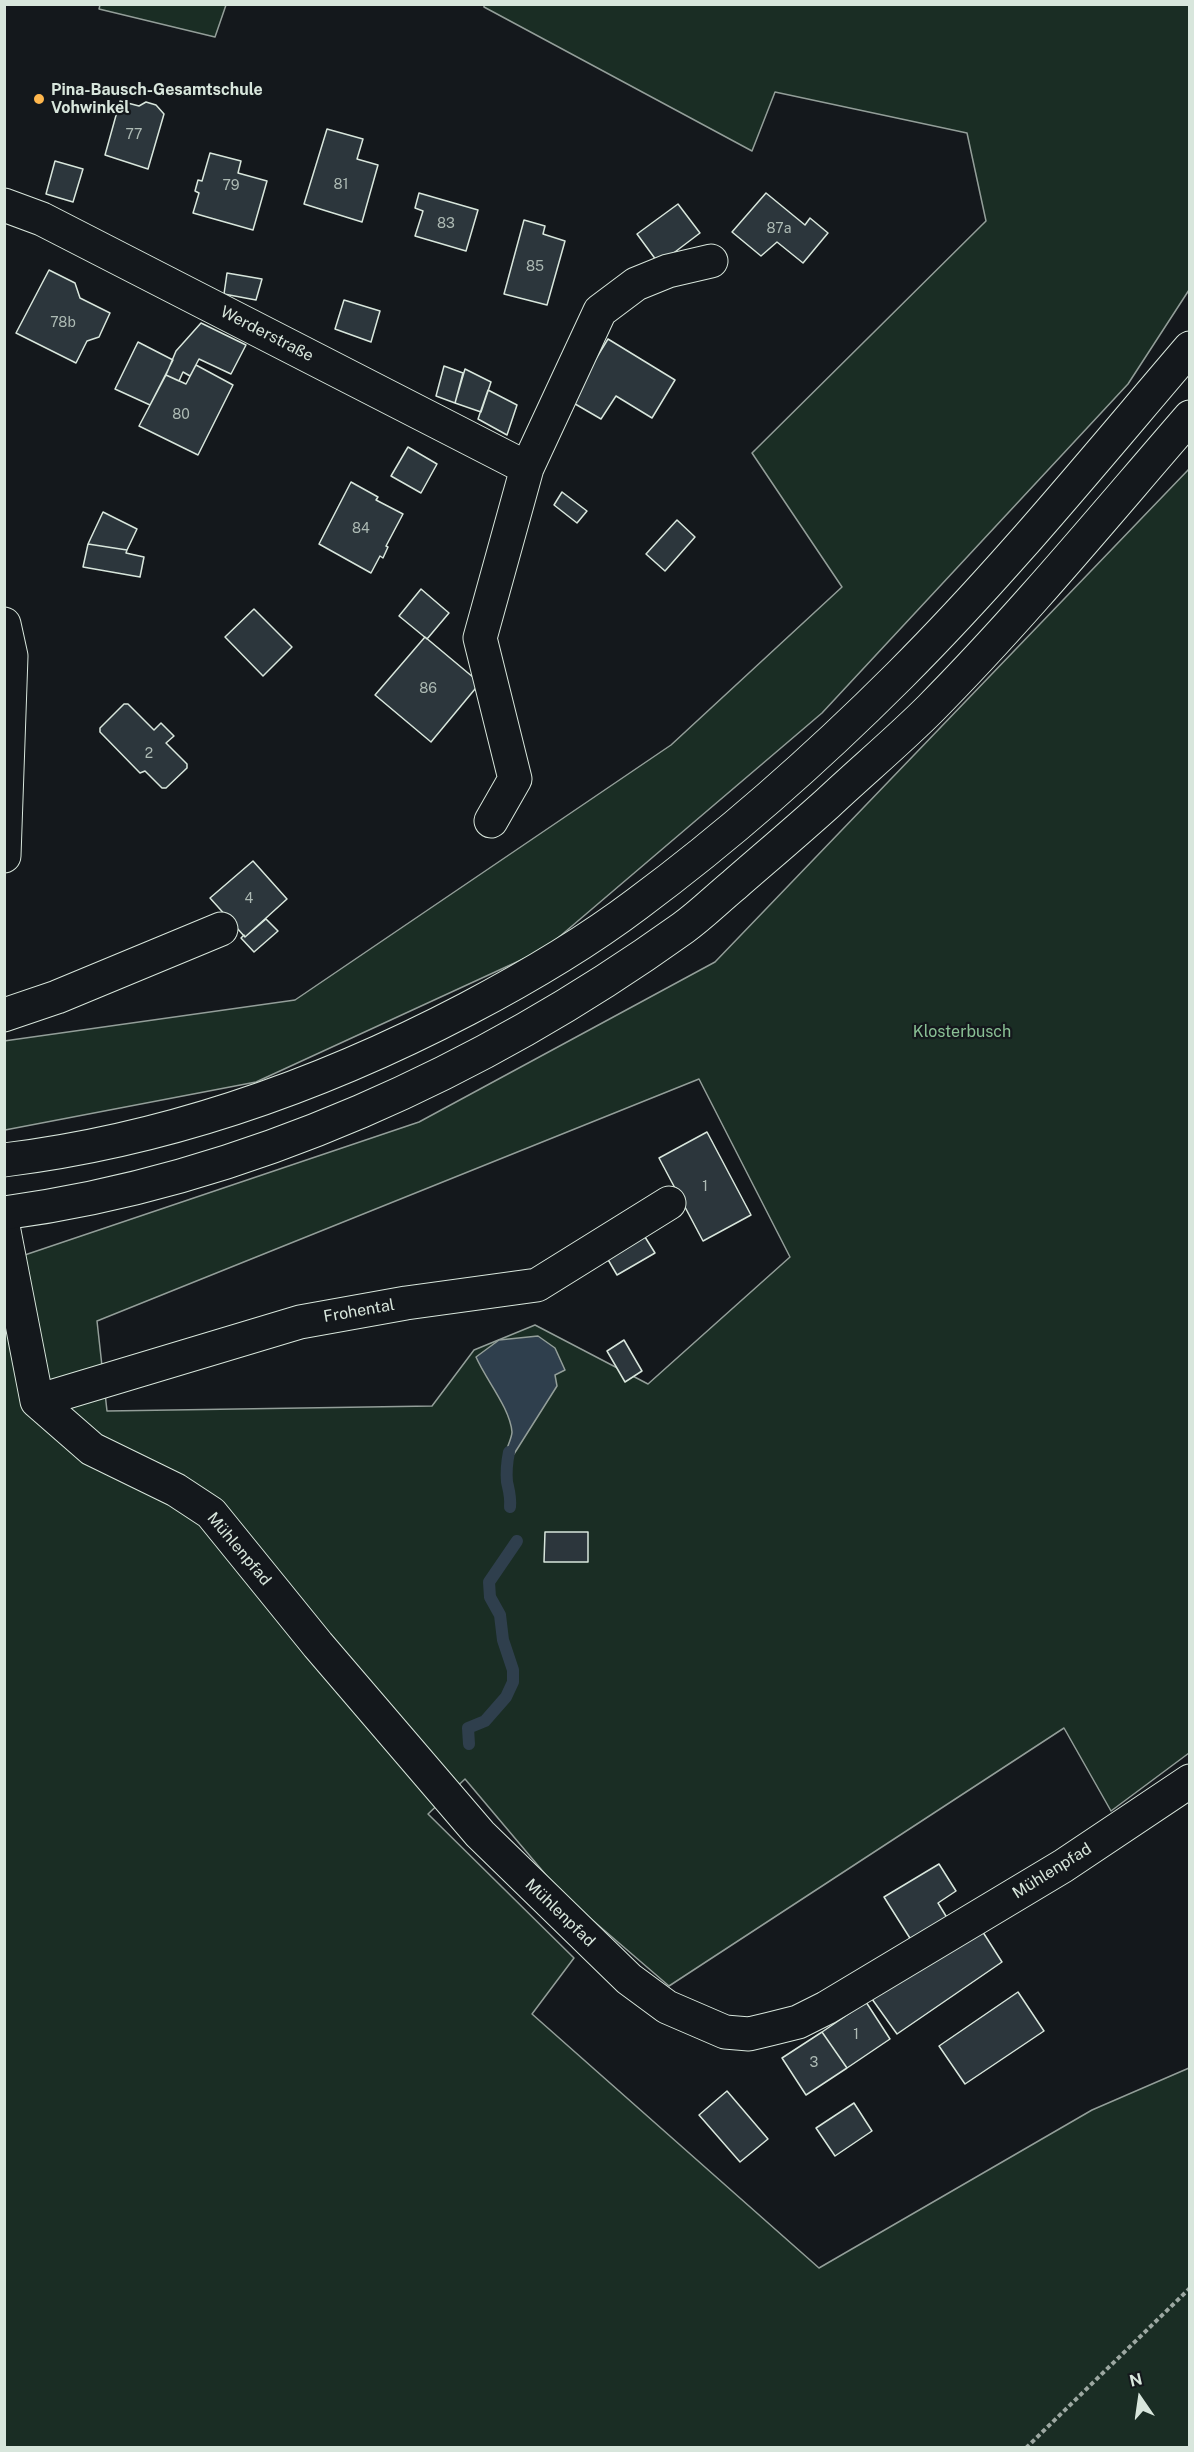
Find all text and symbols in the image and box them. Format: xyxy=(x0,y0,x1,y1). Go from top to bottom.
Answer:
place label: Pina-Bausch-Gesamtschule Vohwinkel xyxy=(51,80,263,118)
marker: Pina-Bausch-Gesamtschule Vohwinkel xyxy=(32,92,46,106)
house number: 77 xyxy=(126,127,142,143)
house number: 81 xyxy=(334,177,348,193)
house number: 79 xyxy=(223,178,239,194)
house number: 83 xyxy=(437,216,455,232)
house number: 87a xyxy=(767,221,791,237)
house number: 85 xyxy=(526,259,544,275)
street label: Werderstraße xyxy=(217,302,317,366)
house number: 78b xyxy=(50,315,76,331)
house number: 80 xyxy=(172,407,190,423)
house number: 84 xyxy=(352,521,370,537)
house number: 86 xyxy=(419,681,437,697)
house number: 2 xyxy=(145,746,153,762)
house number: 4 xyxy=(245,891,253,907)
park label: Klosterbusch xyxy=(913,1022,1011,1042)
house number: 1 xyxy=(702,1179,708,1195)
street label: Frohental xyxy=(322,1295,396,1327)
street label: Mühlenpfad xyxy=(203,1509,275,1589)
street label: Mühlenpfad xyxy=(1009,1839,1095,1903)
street label: Mühlenpfad xyxy=(521,1875,599,1951)
house number: 1 xyxy=(853,2027,859,2043)
house number: 3 xyxy=(810,2055,818,2071)
north arrow xyxy=(1110,2368,1170,2428)
text: N xyxy=(1128,2369,1144,2391)

